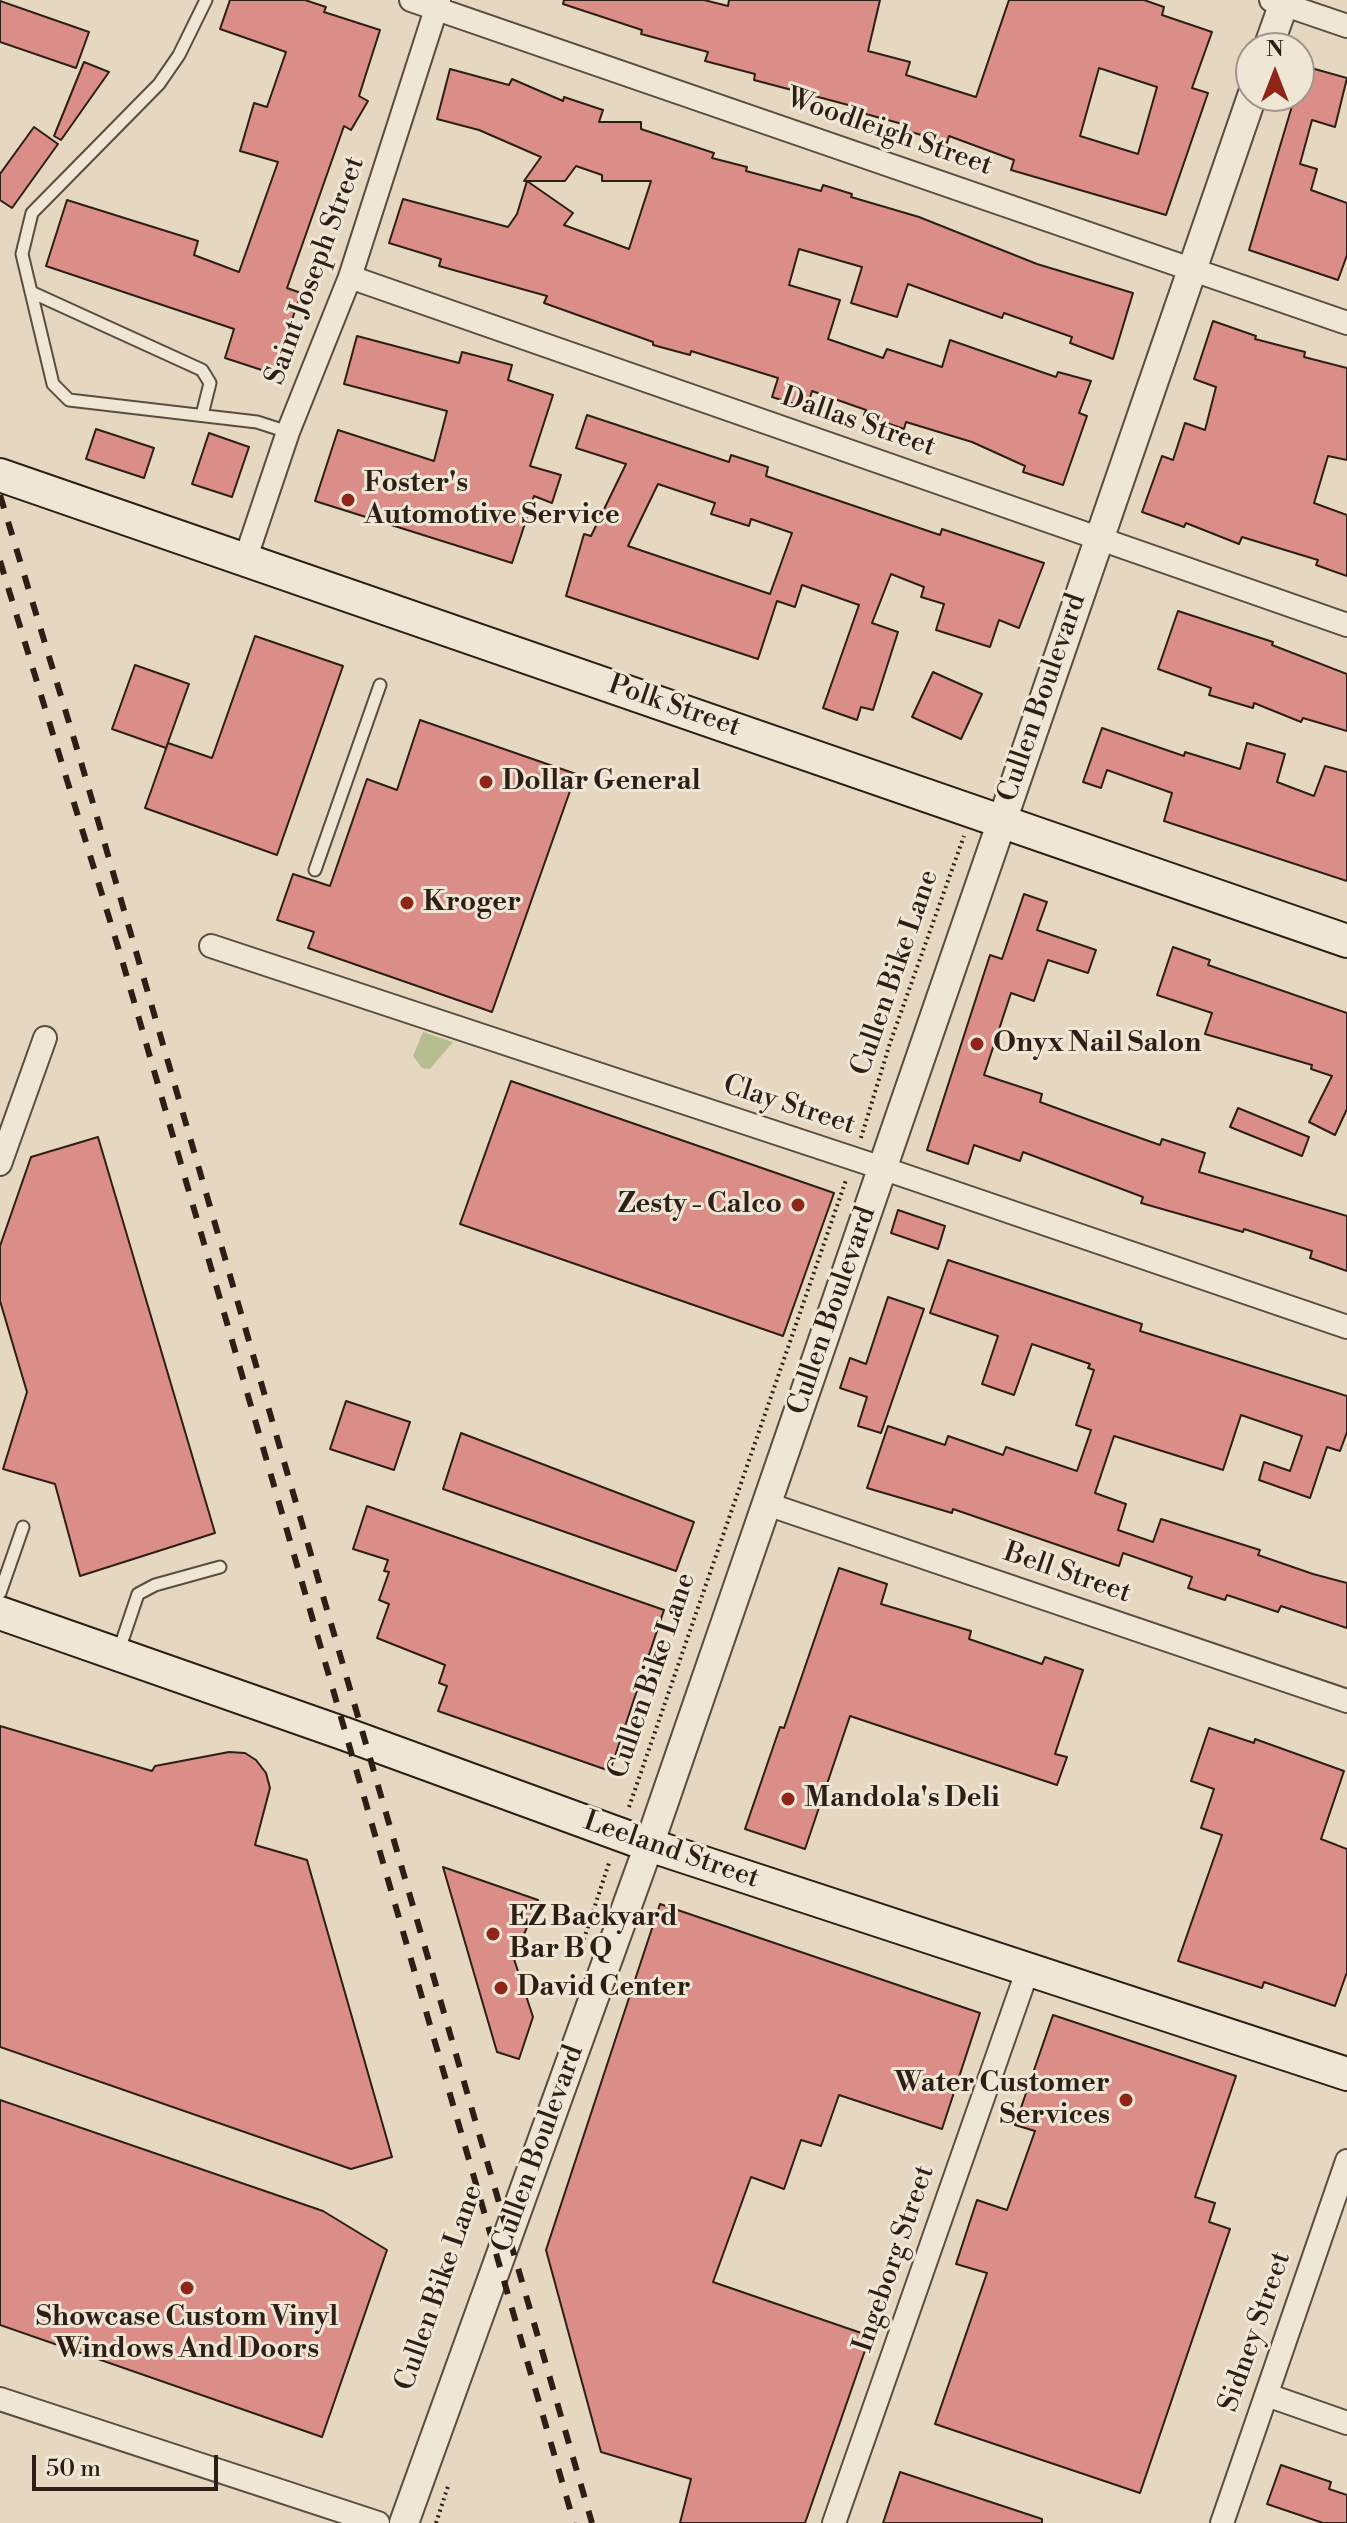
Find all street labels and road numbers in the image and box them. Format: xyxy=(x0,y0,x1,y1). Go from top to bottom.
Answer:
street label: Woodleigh Street xyxy=(782,82,996,184)
street label: Saint Joseph Street xyxy=(259,152,373,390)
street label: Dallas Street xyxy=(777,381,939,465)
street label: Cullen Boulevard xyxy=(992,590,1094,806)
street label: Polk Street xyxy=(603,669,745,745)
street label: Cullen Bike Lane xyxy=(845,866,947,1080)
street label: Clay Street xyxy=(719,1069,859,1143)
street label: Cullen Boulevard xyxy=(782,1203,884,1419)
street label: Bell Street xyxy=(999,1537,1135,1611)
street label: Cullen Bike Lane xyxy=(602,1569,704,1783)
street label: Leeland Street xyxy=(579,1805,763,1897)
street label: Cullen Boulevard xyxy=(486,2041,592,2257)
street label: Ingeborg Street xyxy=(847,2161,943,2357)
street label: Cullen Bike Lane xyxy=(389,2181,491,2395)
street label: Sidney Street xyxy=(1213,2247,1299,2417)

